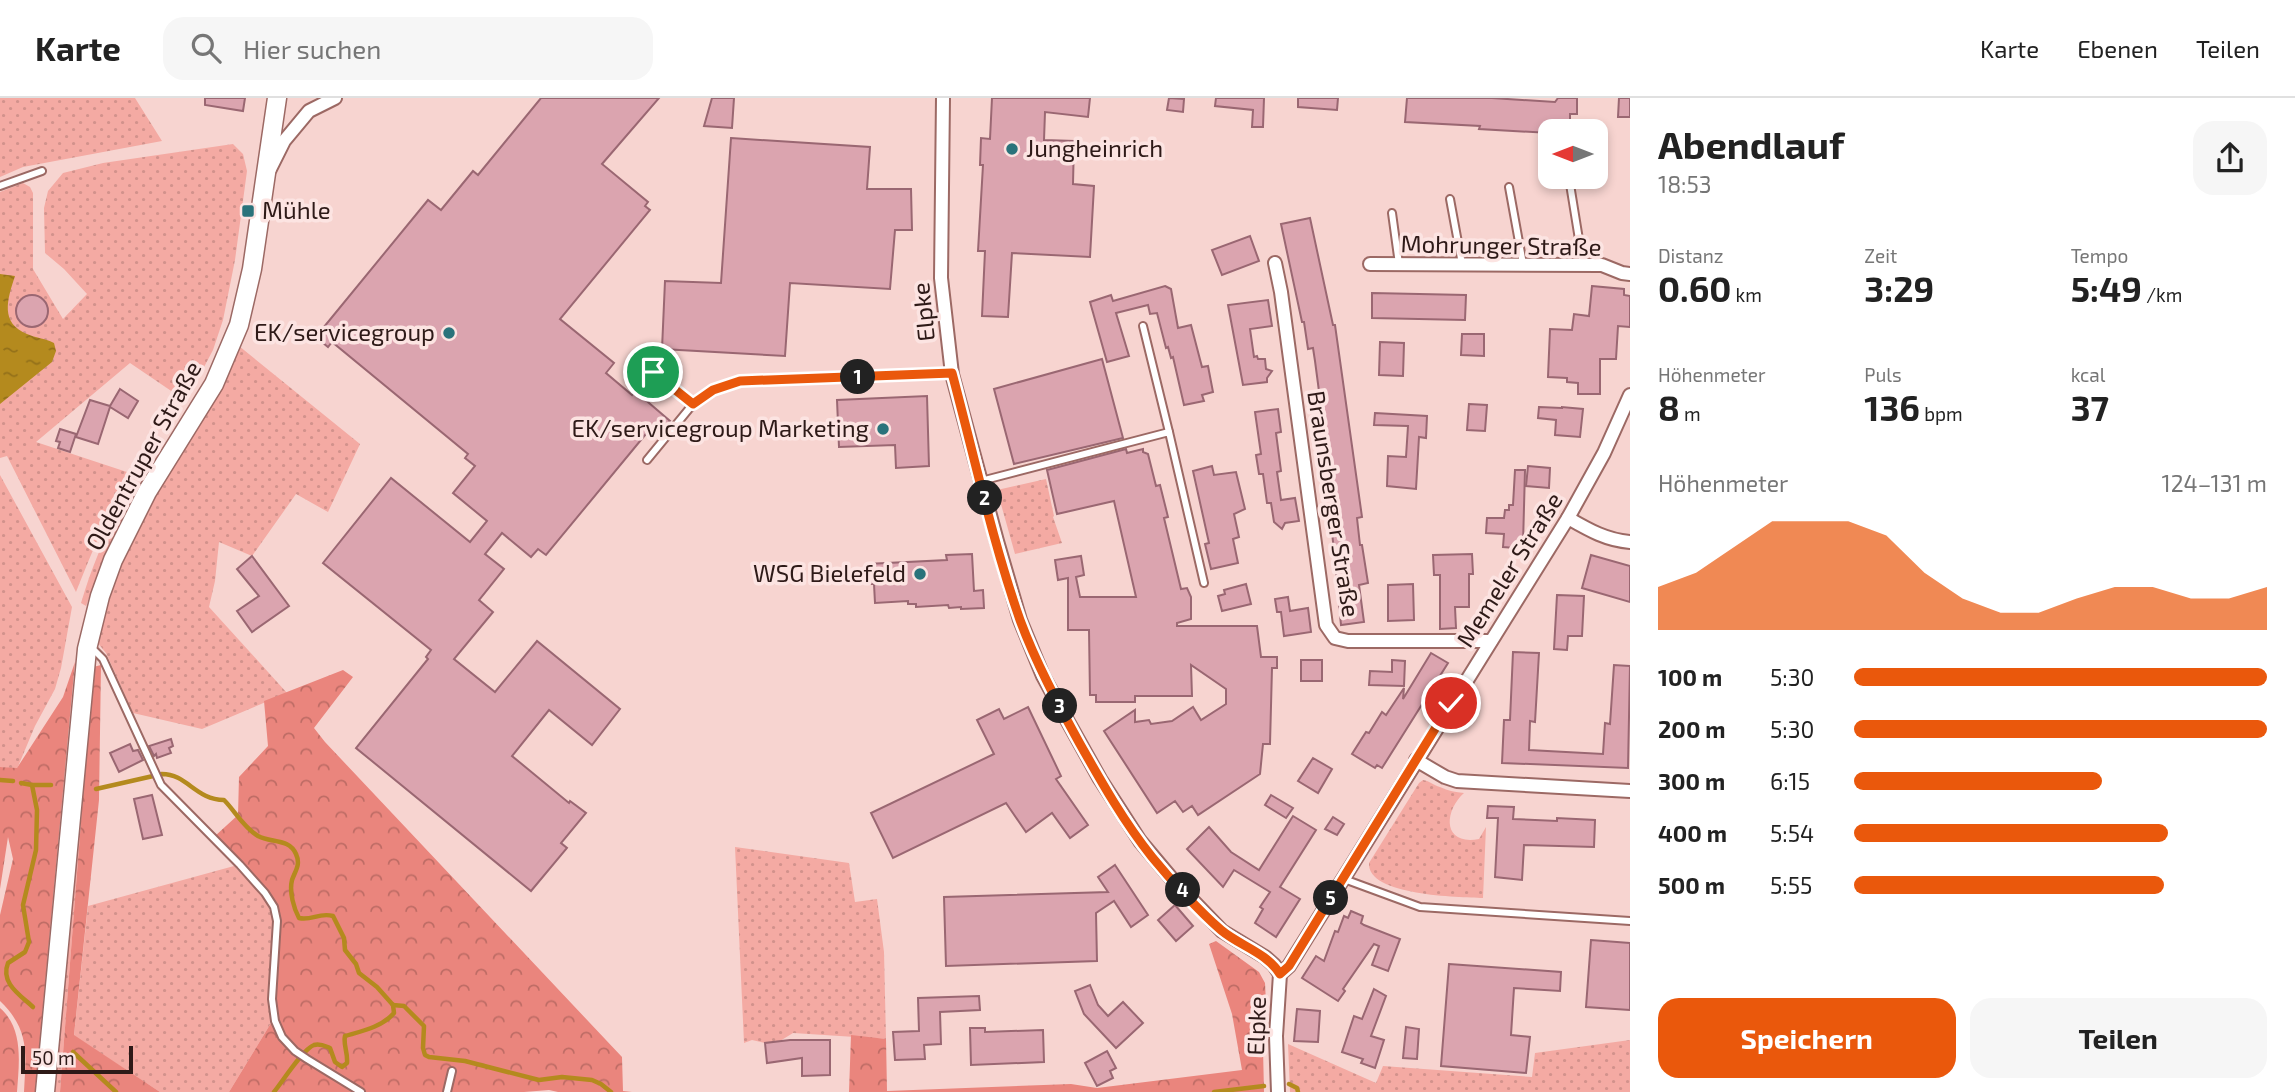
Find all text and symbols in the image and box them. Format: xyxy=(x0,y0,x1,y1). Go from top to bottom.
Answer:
search box xyxy=(163,17,653,80)
text: Karte xyxy=(35,28,121,68)
icon: search xyxy=(187,29,225,67)
text: Hier suchen xyxy=(243,33,381,64)
text: Karte xyxy=(1980,34,2039,63)
text: Ebenen xyxy=(2077,34,2158,63)
text: Teilen xyxy=(2196,34,2260,63)
north arrow xyxy=(1538,119,1608,189)
map controls xyxy=(1538,119,1608,189)
text: Abendlauf xyxy=(1658,121,1844,167)
button: share xyxy=(2193,121,2267,195)
place label: Jungheinrich xyxy=(1026,133,1163,162)
marker: Jungheinrich xyxy=(1004,141,1020,157)
text: 18:53 xyxy=(1658,170,1712,198)
place label: Mühle xyxy=(262,195,331,224)
marker: Mühle xyxy=(240,203,256,219)
street label: Mohrunger Straße xyxy=(1400,228,1602,261)
text: Distanz xyxy=(1658,244,1723,267)
text: Zeit xyxy=(1864,244,1897,267)
text: Tempo xyxy=(2071,244,2128,267)
text: 0.60 xyxy=(1658,267,1731,309)
text: 3:29 xyxy=(1864,267,1934,309)
text: 5:49 xyxy=(2071,267,2142,309)
street label: Elpke xyxy=(905,281,940,343)
text: km xyxy=(1731,283,1762,306)
text: /km xyxy=(2142,283,2182,306)
place label: EK/servicegroup xyxy=(254,317,435,346)
marker: EK/servicegroup xyxy=(441,325,457,341)
pin xyxy=(623,342,683,402)
icon: arrive xyxy=(634,353,672,391)
street label: Oldentruper Straße xyxy=(79,356,207,555)
pin: 1 xyxy=(840,360,876,394)
text: Höhenmeter xyxy=(1658,363,1766,386)
text: Puls xyxy=(1864,363,1902,386)
text: kcal xyxy=(2071,363,2105,386)
text: 1 xyxy=(853,365,862,388)
text: 8 xyxy=(1658,386,1680,428)
text: 136 xyxy=(1864,386,1920,428)
text: 37 xyxy=(2071,386,2109,428)
street label: Braunsberger Straße xyxy=(1302,389,1367,619)
text: m xyxy=(1680,402,1701,425)
text: bpm xyxy=(1920,402,1963,425)
place label: EK/servicegroup Marketing xyxy=(572,413,869,442)
marker: EK/servicegroup Marketing xyxy=(875,421,891,437)
text: Höhenmeter xyxy=(1658,469,1788,497)
text: 124–131 m xyxy=(2162,469,2267,497)
pin: 2 xyxy=(968,480,1002,516)
text: 2 xyxy=(979,486,990,509)
street label: Memeler Straße xyxy=(1450,487,1568,652)
place label: WSG Bielefeld xyxy=(753,558,906,587)
marker: WSG Bielefeld xyxy=(912,566,928,582)
text: 100 m xyxy=(1658,663,1722,691)
text: 5:30 xyxy=(1770,663,1814,691)
pin xyxy=(1421,673,1481,733)
icon: check xyxy=(1432,684,1470,722)
pin: 3 xyxy=(1042,688,1078,724)
text: 3 xyxy=(1054,694,1065,717)
text: 200 m xyxy=(1658,715,1726,743)
text: 5:30 xyxy=(1770,715,1814,743)
text: 300 m xyxy=(1658,767,1725,795)
text: 6:15 xyxy=(1770,767,1810,795)
text: 400 m xyxy=(1658,819,1727,847)
text: 5:54 xyxy=(1770,819,1814,847)
text: 500 m xyxy=(1658,871,1725,899)
text: 5:55 xyxy=(1770,871,1812,899)
pin: 4 xyxy=(1166,872,1200,908)
text: 4 xyxy=(1176,878,1189,901)
pin: 5 xyxy=(1314,880,1348,916)
text: 5 xyxy=(1325,886,1336,909)
street label: Elpke xyxy=(1240,996,1271,1056)
button: Speichern xyxy=(1658,998,1956,1078)
button: Teilen xyxy=(1970,998,2267,1078)
scale bar xyxy=(21,1043,133,1075)
text: 50 m xyxy=(32,1046,75,1069)

